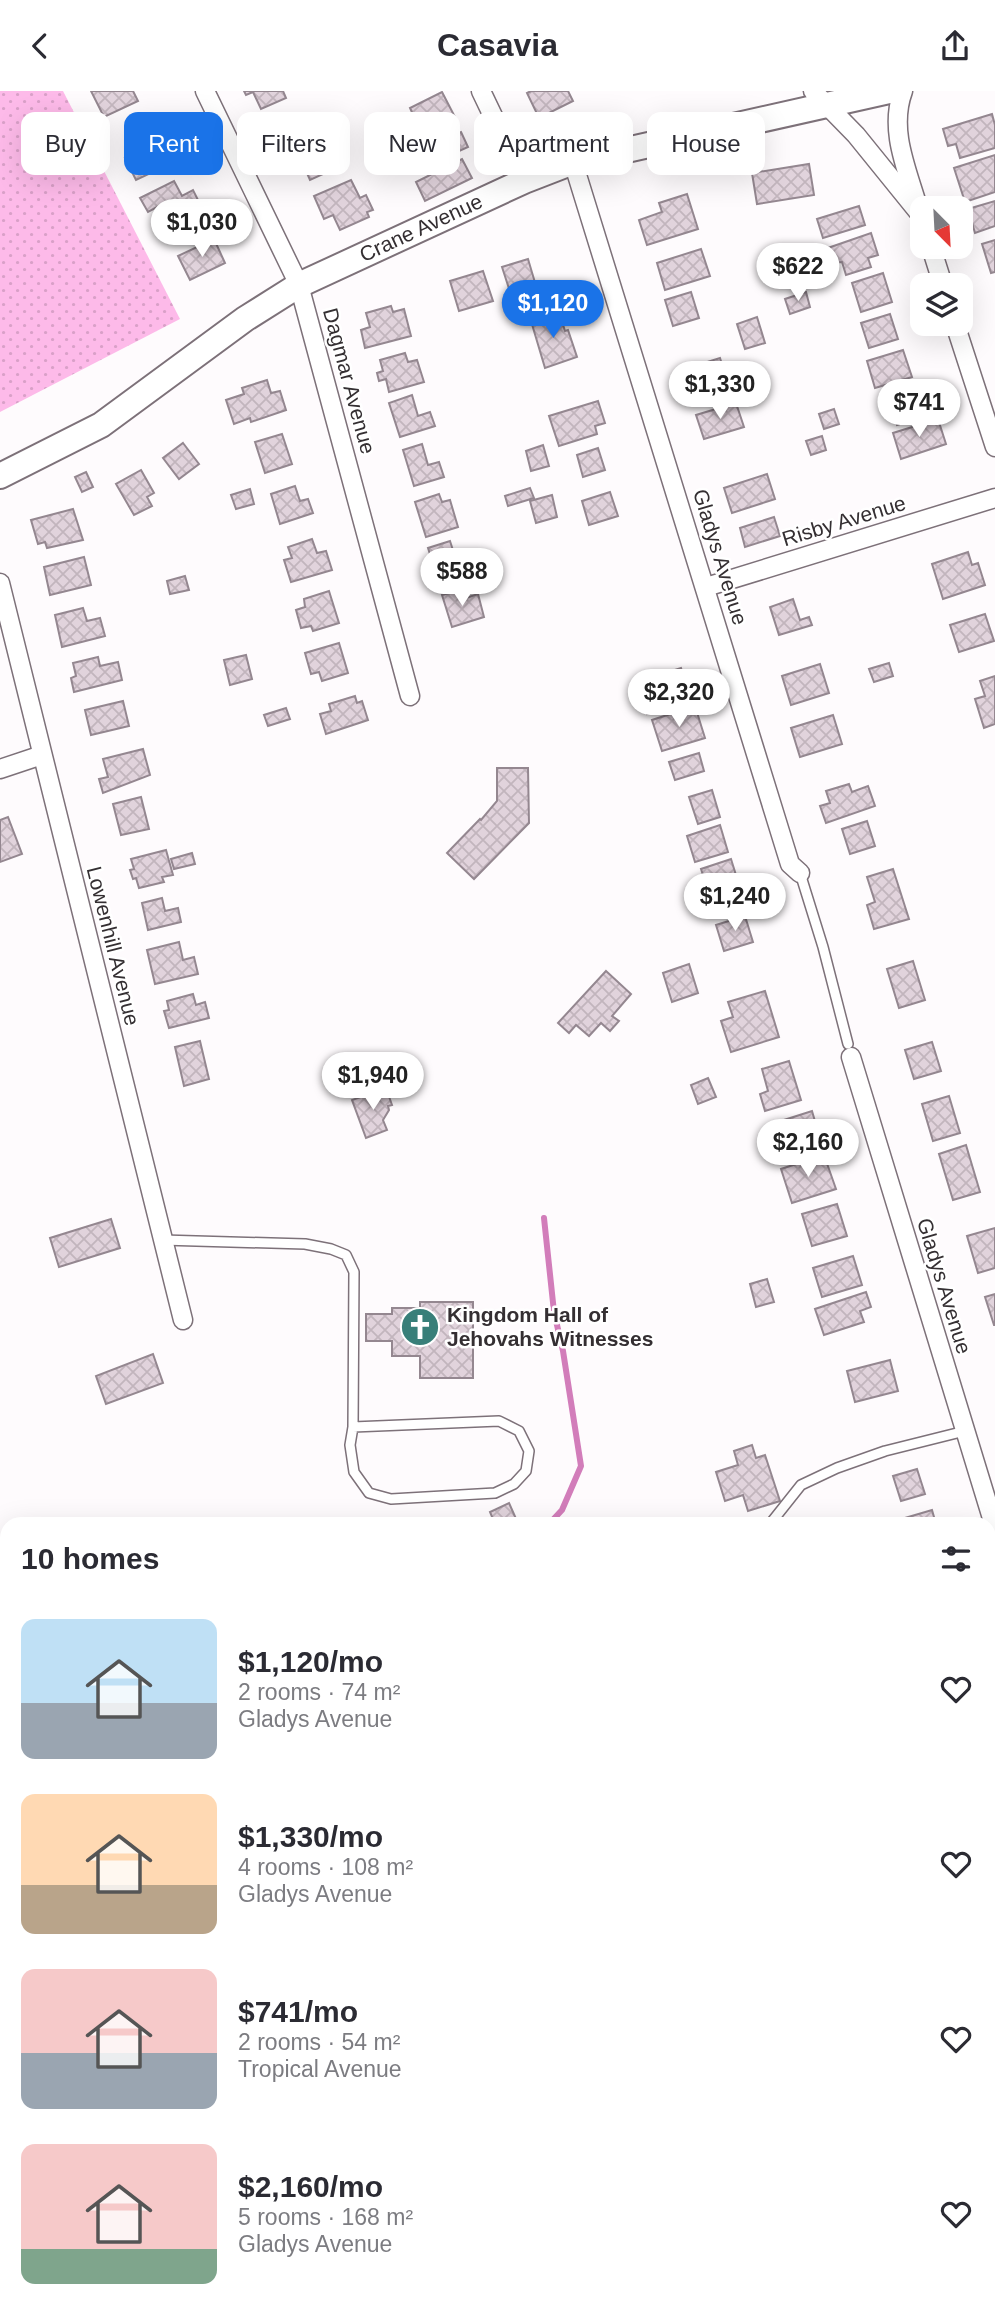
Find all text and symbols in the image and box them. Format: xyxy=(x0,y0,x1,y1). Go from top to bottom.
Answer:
icon: back xyxy=(21,27,59,65)
text: Casavia xyxy=(437,27,558,63)
icon: share xyxy=(936,27,974,65)
chip: Buy xyxy=(21,112,110,175)
chip: Rent xyxy=(124,112,223,175)
chip: Filters xyxy=(237,112,350,175)
chip: New xyxy=(364,112,460,175)
chip: Apartment xyxy=(474,112,633,175)
chip: House xyxy=(647,112,765,175)
street label: Crane Avenue xyxy=(356,189,486,266)
north arrow xyxy=(910,196,973,259)
map controls xyxy=(910,196,973,336)
pin: $1,030 xyxy=(145,199,259,259)
text: $1,030 xyxy=(167,209,237,235)
pin: $622 xyxy=(757,243,839,303)
text: $622 xyxy=(772,253,824,279)
button: layers xyxy=(910,273,973,336)
pin: $1,120 xyxy=(496,281,610,340)
text: $1,120 xyxy=(518,290,588,316)
street label: Dagmar Avenue xyxy=(319,305,380,456)
pin: $1,330 xyxy=(663,361,777,421)
text: $1,330 xyxy=(685,371,755,397)
pin: $741 xyxy=(878,379,960,439)
text: $741 xyxy=(893,389,945,415)
street label: Gladys Avenue xyxy=(689,486,752,628)
street label: Risby Avenue xyxy=(779,491,908,550)
pin: $588 xyxy=(421,549,503,608)
text: $588 xyxy=(436,558,488,584)
pin: $2,320 xyxy=(622,669,736,729)
text: $2,320 xyxy=(644,679,714,705)
street label: Lowenhill Avenue xyxy=(83,864,144,1028)
pin: $1,240 xyxy=(678,873,792,933)
text: $1,240 xyxy=(700,883,770,909)
pin: $1,940 xyxy=(316,1053,430,1112)
text: $1,940 xyxy=(338,1062,408,1088)
pin: $2,160 xyxy=(751,1119,865,1179)
text: $2,160 xyxy=(773,1129,843,1155)
street label: Gladys Avenue xyxy=(913,1215,976,1357)
place label: Kingdom Hall of Jehovahs Witnesses xyxy=(447,1303,653,1350)
church icon: Kingdom Hall of Jehovahs Witnesses xyxy=(399,1306,441,1348)
icon: filters xyxy=(937,1540,975,1578)
text: 10 homes xyxy=(21,1542,159,1575)
text: $1,120/mo xyxy=(238,1645,383,1678)
icon: home xyxy=(77,1647,161,1731)
icon: heart xyxy=(937,1670,975,1708)
text: 2 rooms · 74 m² xyxy=(238,1679,400,1705)
text: Gladys Avenue xyxy=(238,1706,392,1732)
text: $1,330/mo xyxy=(238,1820,383,1853)
icon: home xyxy=(77,1822,161,1906)
icon: heart xyxy=(937,1845,975,1883)
text: 4 rooms · 108 m² xyxy=(238,1854,413,1880)
text: Gladys Avenue xyxy=(238,1881,392,1907)
text: $741/mo xyxy=(238,1995,358,2028)
icon: home xyxy=(77,1997,161,2081)
icon: heart xyxy=(937,2020,975,2058)
text: 2 rooms · 54 m² xyxy=(238,2029,400,2055)
text: Tropical Avenue xyxy=(238,2056,402,2082)
text: $2,160/mo xyxy=(238,2170,383,2203)
icon: home xyxy=(77,2172,161,2256)
icon: heart xyxy=(937,2195,975,2233)
text: 5 rooms · 168 m² xyxy=(238,2204,413,2230)
text: Gladys Avenue xyxy=(238,2231,392,2257)

